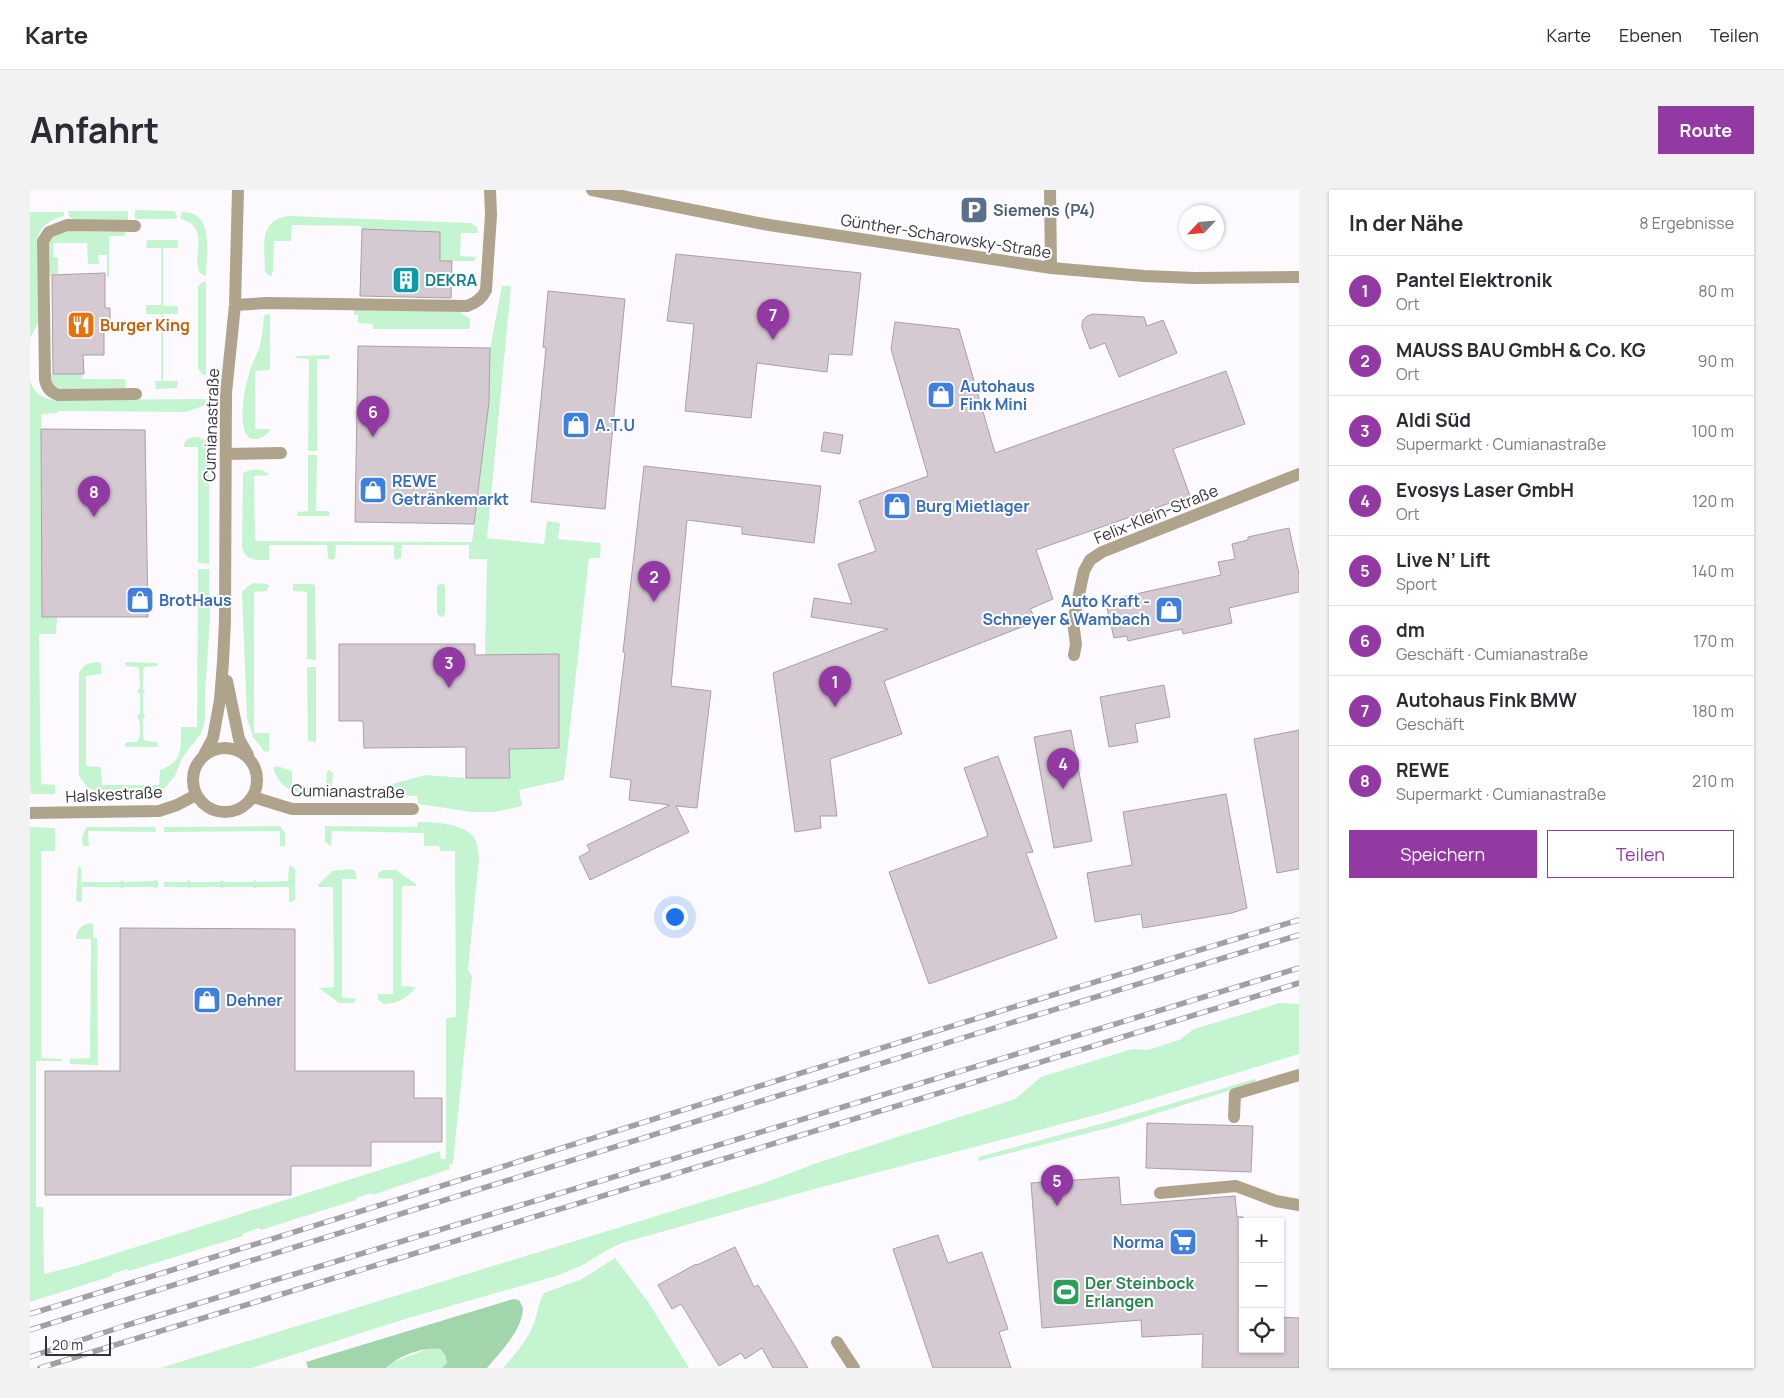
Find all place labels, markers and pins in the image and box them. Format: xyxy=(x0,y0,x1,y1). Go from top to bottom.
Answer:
parking icon: Siemens (P4) xyxy=(959,195,989,225)
place label: Siemens (P4) xyxy=(993,199,1096,221)
building icon: DEKRA xyxy=(391,265,421,295)
place label: DEKRA xyxy=(425,269,477,291)
pin: 7 xyxy=(757,299,789,340)
restaurant icon: Burger King xyxy=(66,310,96,340)
place label: Burger King xyxy=(100,314,190,336)
place label: Autohaus Fink Mini xyxy=(960,375,1035,415)
shop icon: Autohaus Fink Mini xyxy=(926,380,956,410)
pin: 6 xyxy=(357,396,389,437)
shop icon: A.T.U xyxy=(561,410,591,440)
place label: A.T.U xyxy=(595,414,635,436)
place label: REWE Getränkemarkt xyxy=(392,470,509,510)
shop icon: REWE Getränkemarkt xyxy=(358,475,388,505)
pin: 8 xyxy=(78,476,110,517)
shop icon: Burg Mietlager xyxy=(882,491,912,521)
place label: Burg Mietlager xyxy=(916,495,1030,517)
pin: 2 xyxy=(638,561,670,602)
shop icon: BrotHaus xyxy=(125,585,155,615)
place label: BrotHaus xyxy=(159,589,232,611)
place label: Auto Kraft - Schneyer & Wambach xyxy=(982,590,1150,630)
shop icon: Auto Kraft - Schneyer & Wambach xyxy=(1154,595,1184,625)
pin: 3 xyxy=(433,647,465,688)
pin: 1 xyxy=(819,666,851,707)
pin: 4 xyxy=(1047,748,1079,789)
shop icon: Dehner xyxy=(192,985,222,1015)
place label: Dehner xyxy=(226,989,283,1011)
pin: 5 xyxy=(1041,1165,1073,1206)
supermarket icon: Norma xyxy=(1168,1227,1198,1257)
place label: Norma xyxy=(1113,1231,1164,1253)
place label: Der Steinbock Erlangen xyxy=(1085,1272,1195,1312)
sports icon: Der Steinbock Erlangen xyxy=(1051,1277,1081,1307)

